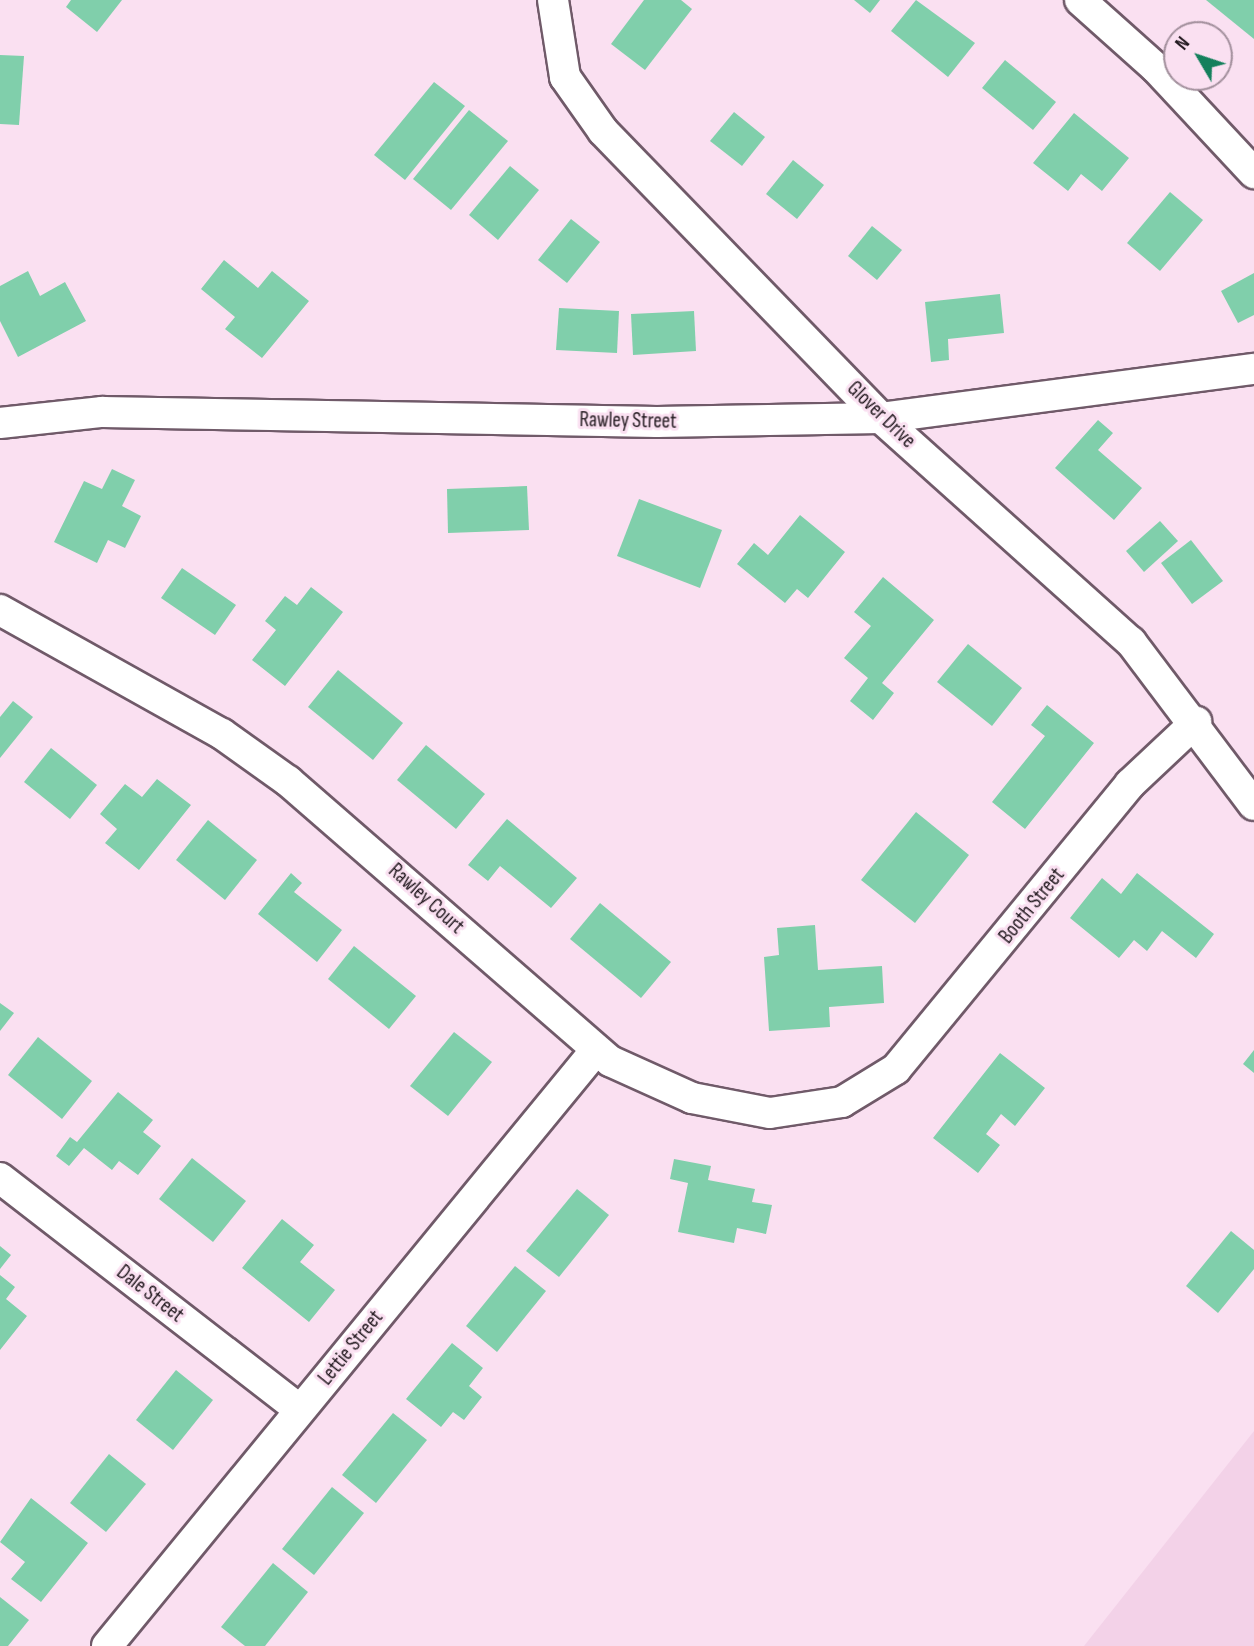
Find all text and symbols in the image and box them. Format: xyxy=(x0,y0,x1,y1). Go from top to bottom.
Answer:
north arrow xyxy=(1163,21,1233,91)
text: N xyxy=(1171,33,1195,55)
street label: Glover Drive xyxy=(842,376,920,454)
street label: Rawley Street xyxy=(579,408,677,434)
street label: Rawley Court xyxy=(383,859,469,939)
street label: Booth Street xyxy=(994,863,1070,949)
street label: Dale Street xyxy=(111,1260,189,1328)
street label: Lettie Street xyxy=(313,1306,389,1390)

